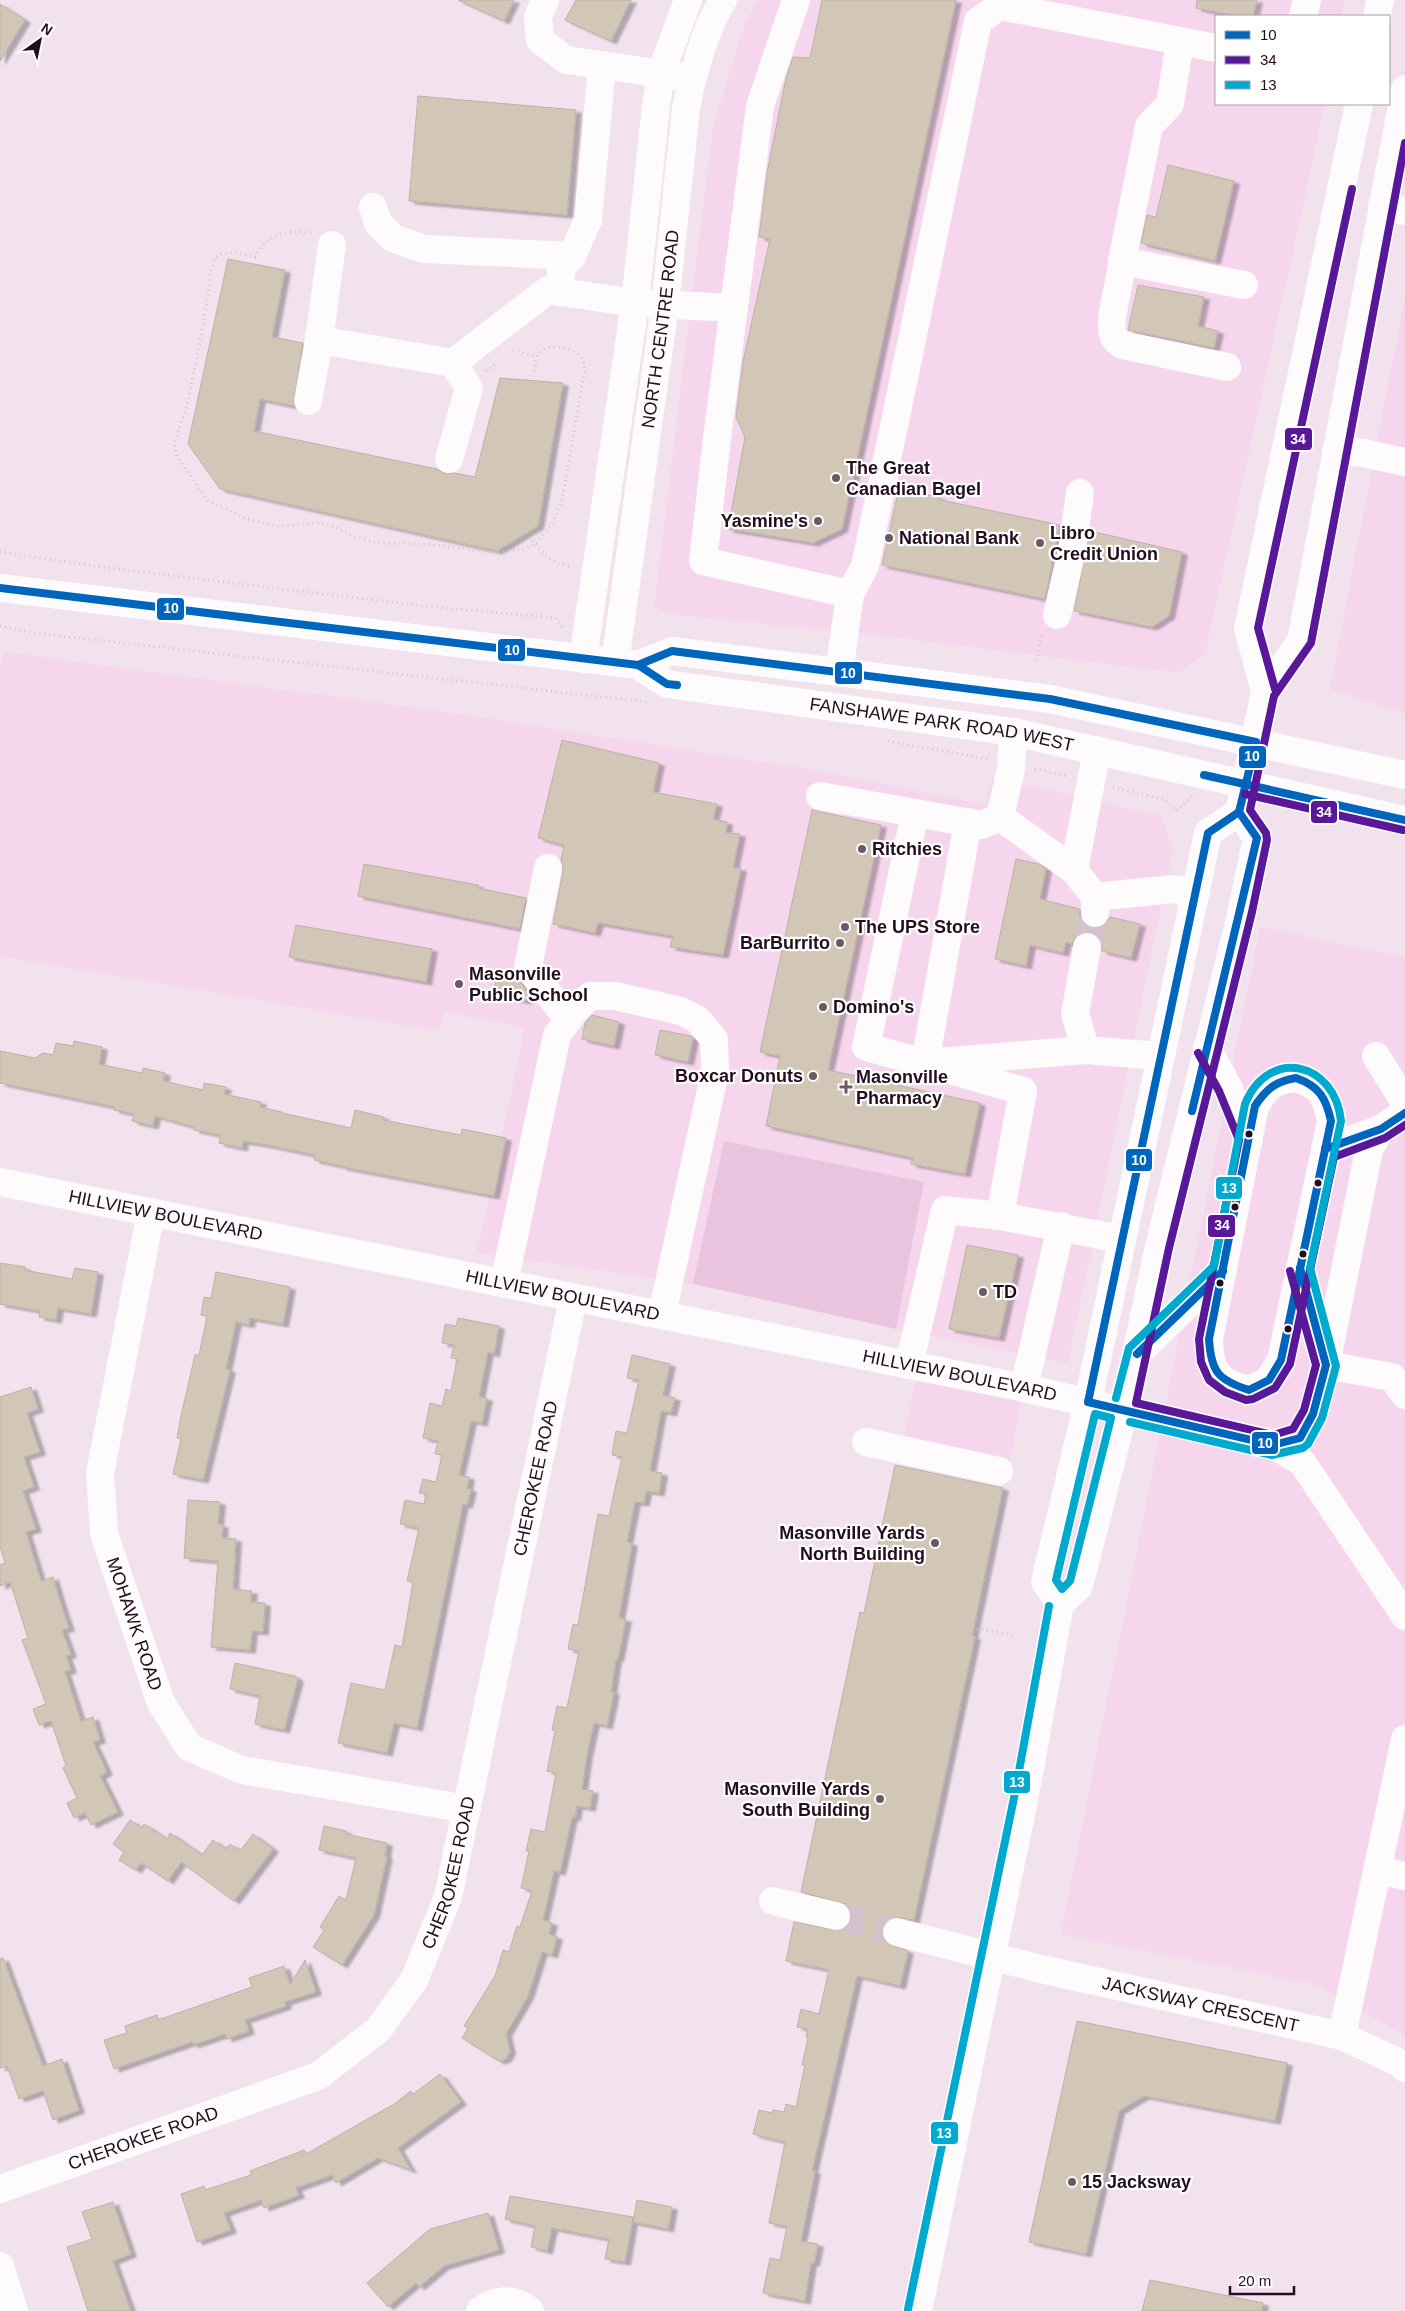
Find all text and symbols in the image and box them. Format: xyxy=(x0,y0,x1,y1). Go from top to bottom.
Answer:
north arrow xyxy=(15,15,65,65)
legend xyxy=(1215,15,1390,105)
text: N xyxy=(38,20,56,39)
text: 10 xyxy=(1260,26,1277,43)
text: 34 xyxy=(1260,51,1277,68)
text: 13 xyxy=(1260,76,1277,93)
street label: NORTH CENTRE ROAD xyxy=(638,229,683,430)
line badge: 34 xyxy=(1284,427,1313,451)
text: 34 xyxy=(1290,431,1306,447)
place label: The Great Canadian Bagel xyxy=(846,458,981,499)
marker: The Great Canadian Bagel xyxy=(830,472,842,484)
place label: Yasmine's xyxy=(721,511,808,531)
marker: Yasmine's xyxy=(812,515,824,527)
place label: Libro Credit Union xyxy=(1050,523,1158,564)
place label: National Bank xyxy=(899,528,1020,548)
marker: National Bank xyxy=(883,532,895,544)
marker: Libro Credit Union xyxy=(1034,537,1046,549)
line badge: 10 xyxy=(156,597,185,621)
text: 10 xyxy=(163,600,179,616)
line badge: 10 xyxy=(497,638,526,662)
text: 10 xyxy=(504,642,520,658)
line badge: 10 xyxy=(834,661,863,685)
text: 10 xyxy=(840,665,856,681)
street label: FANSHAWE PARK ROAD WEST xyxy=(808,694,1076,755)
line badge: 10 xyxy=(1238,745,1267,769)
text: 10 xyxy=(1244,748,1260,764)
line badge: 34 xyxy=(1310,800,1338,824)
text: 34 xyxy=(1316,804,1332,820)
place label: Ritchies xyxy=(872,839,942,859)
marker: Ritchies xyxy=(856,843,868,855)
place label: The UPS Store xyxy=(855,917,980,937)
marker: The UPS Store xyxy=(839,921,851,933)
place label: BarBurrito xyxy=(740,933,830,953)
marker: BarBurrito xyxy=(834,937,846,949)
place label: Masonville Public School xyxy=(469,964,588,1005)
marker: Masonville Public School xyxy=(453,978,465,990)
place label: Domino's xyxy=(833,997,914,1017)
marker: Domino's xyxy=(817,1001,829,1013)
place label: Boxcar Donuts xyxy=(675,1066,803,1086)
place label: Masonville Pharmacy xyxy=(856,1067,948,1108)
marker: Boxcar Donuts xyxy=(807,1070,819,1082)
marker: Masonville Pharmacy xyxy=(840,1081,852,1093)
unlabelled marker xyxy=(1244,1129,1254,1139)
line badge: 10 xyxy=(1125,1148,1153,1172)
text: 10 xyxy=(1131,1152,1147,1168)
line badge: 13 xyxy=(1215,1176,1243,1200)
unlabelled marker xyxy=(1313,1178,1323,1188)
text: 13 xyxy=(1221,1180,1237,1196)
street label: HILLVIEW BOULEVARD xyxy=(67,1186,264,1245)
unlabelled marker xyxy=(1230,1202,1240,1212)
line badge: 34 xyxy=(1207,1214,1236,1238)
text: 34 xyxy=(1214,1217,1230,1233)
unlabelled marker xyxy=(1298,1249,1308,1259)
street label: HILLVIEW BOULEVARD xyxy=(464,1266,662,1324)
unlabelled marker xyxy=(1215,1278,1225,1288)
place label: TD xyxy=(993,1282,1017,1302)
marker: TD xyxy=(977,1286,989,1298)
unlabelled marker xyxy=(1283,1324,1293,1334)
street label: HILLVIEW BOULEVARD xyxy=(861,1346,1059,1405)
street label: CHEROKEE ROAD xyxy=(510,1399,561,1558)
line badge: 10 xyxy=(1251,1431,1279,1455)
text: 10 xyxy=(1257,1435,1273,1451)
place label: Masonville Yards North Building xyxy=(779,1523,925,1564)
marker: Masonville Yards North Building xyxy=(929,1537,941,1549)
street label: MOHAWK ROAD xyxy=(103,1555,166,1693)
line badge: 13 xyxy=(1003,1770,1031,1794)
text: 13 xyxy=(1009,1774,1025,1790)
place label: Masonville Yards South Building xyxy=(724,1779,870,1820)
marker: Masonville Yards South Building xyxy=(874,1793,886,1805)
street label: CHEROKEE ROAD xyxy=(418,1794,479,1952)
street label: JACKSWAY CRESCENT xyxy=(1100,1973,1301,2036)
street label: CHEROKEE ROAD xyxy=(65,2102,221,2174)
line badge: 13 xyxy=(930,2121,959,2145)
text: 13 xyxy=(936,2125,952,2141)
place label: 15 Jacksway xyxy=(1082,2172,1191,2192)
marker: 15 Jacksway xyxy=(1066,2176,1078,2188)
scale bar xyxy=(1230,2264,1294,2296)
text: 20 m xyxy=(1238,2272,1271,2289)

